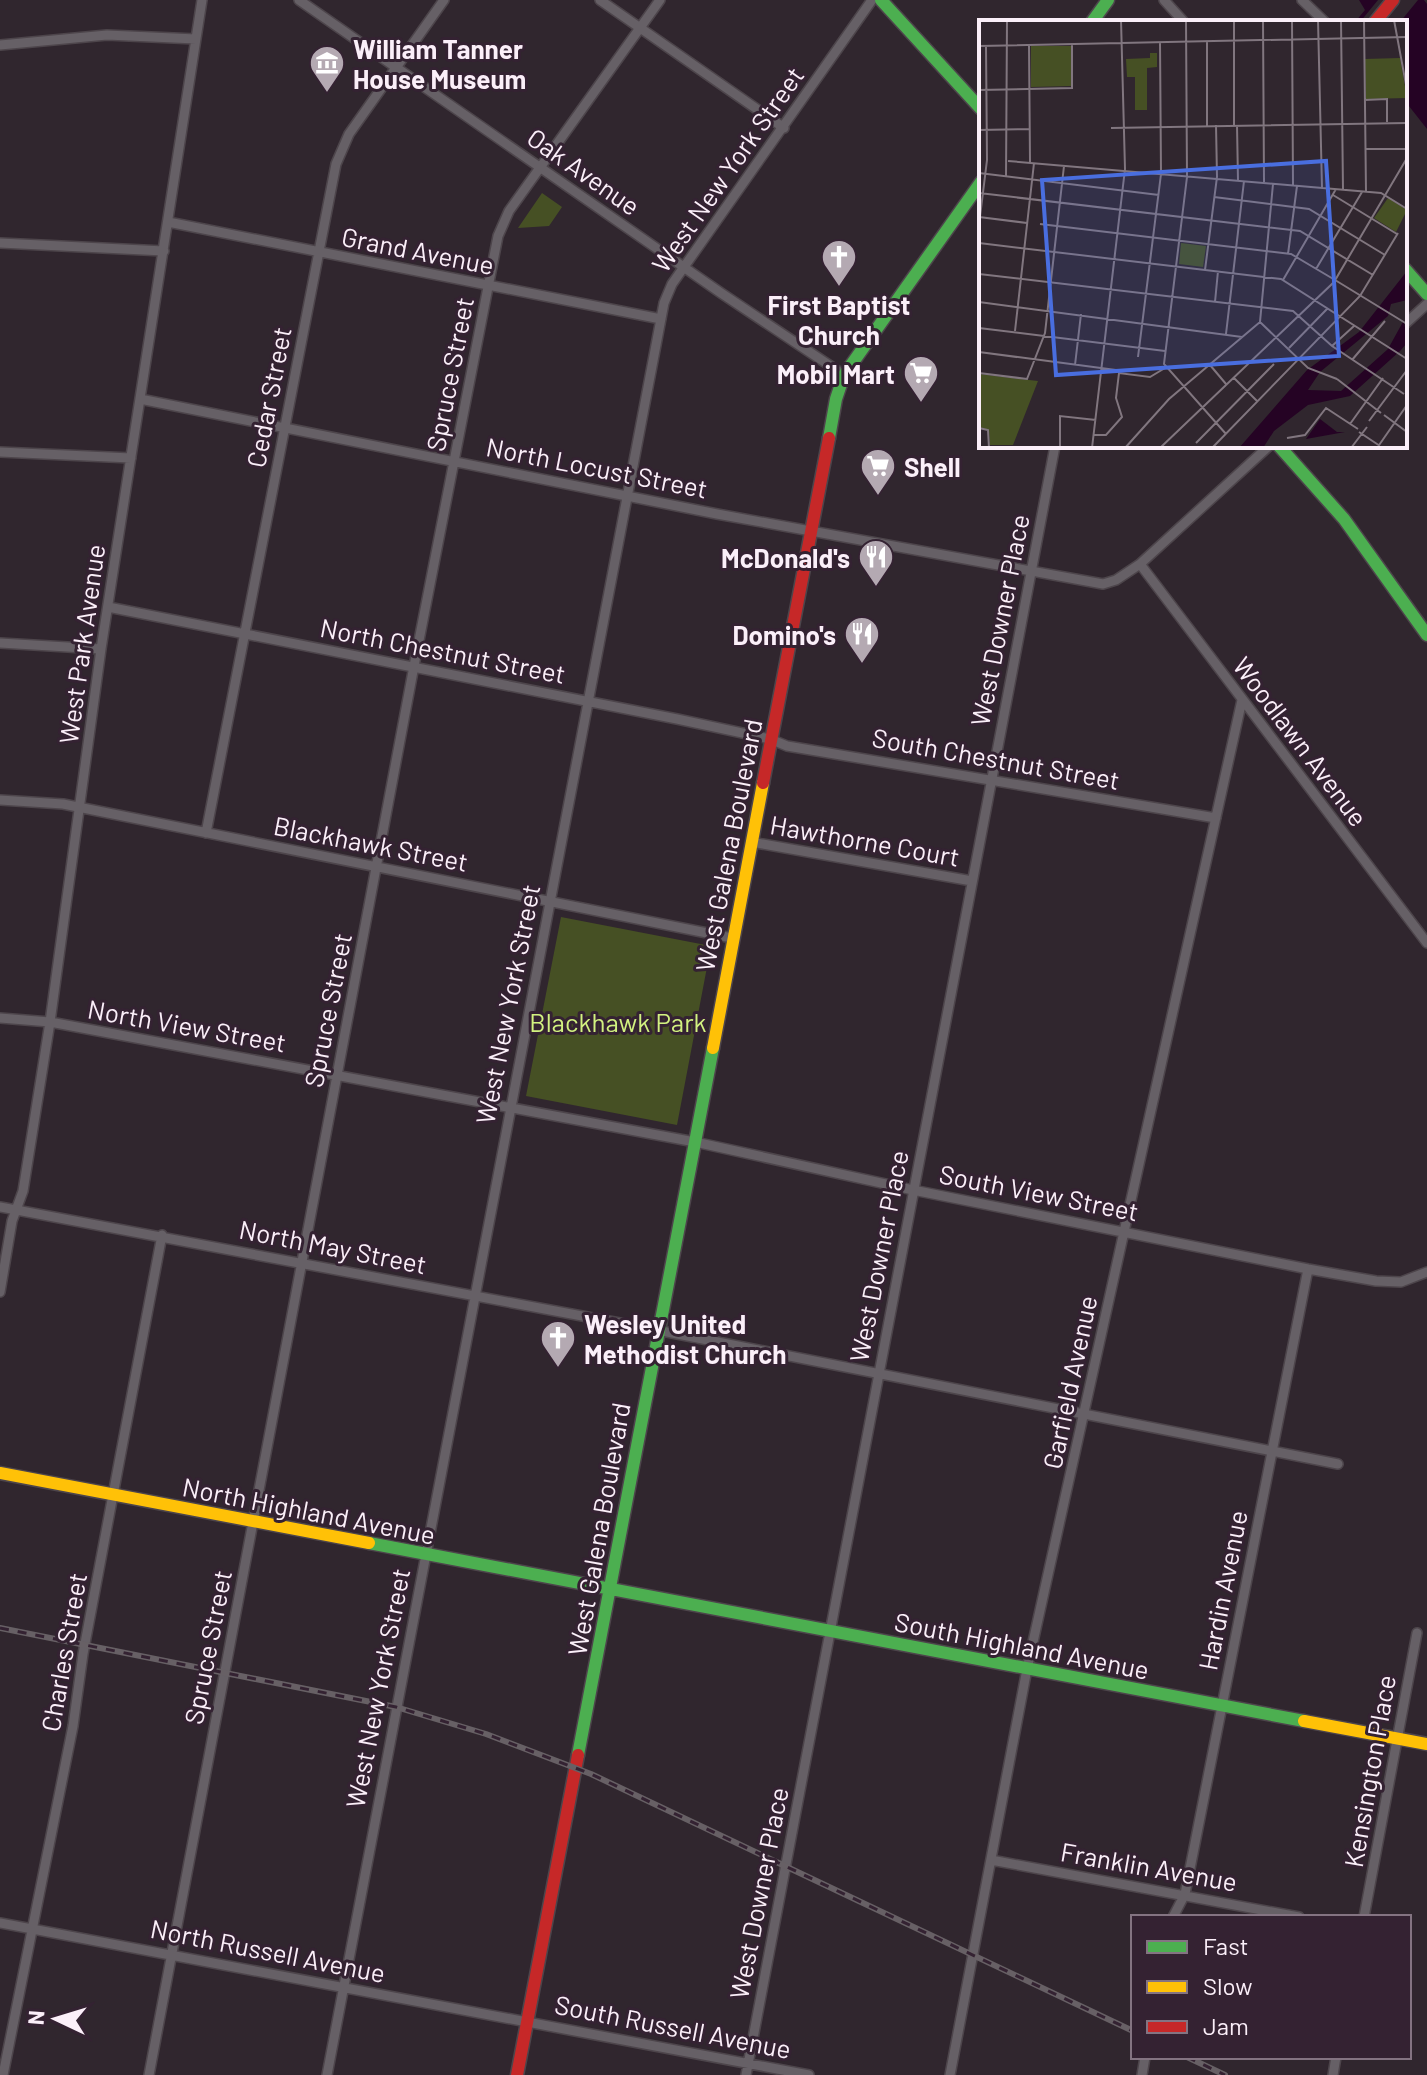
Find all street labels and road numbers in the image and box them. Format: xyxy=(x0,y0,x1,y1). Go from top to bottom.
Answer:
street label: West New York Street xyxy=(645,60,809,278)
street label: Oak Avenue xyxy=(522,121,646,221)
street label: Grand Avenue xyxy=(339,220,497,280)
street label: Spruce Street xyxy=(419,294,479,454)
street label: Cedar Street xyxy=(239,324,297,470)
street label: North Locust Street xyxy=(484,430,710,504)
street label: West Downer Place xyxy=(963,511,1035,729)
street label: West Park Avenue xyxy=(52,542,110,746)
street label: North Chestnut Street xyxy=(318,611,568,689)
street label: Woodlawn Avenue xyxy=(1227,650,1375,832)
street label: West Galena Boulevard xyxy=(688,716,768,974)
street label: South Chestnut Street xyxy=(870,721,1122,795)
street label: Hawthorne Court xyxy=(768,808,962,872)
street label: Blackhawk Street xyxy=(271,809,471,877)
street label: West New York Street xyxy=(469,882,545,1126)
street label: Spruce Street xyxy=(297,930,357,1090)
street label: North View Street xyxy=(86,992,288,1058)
street label: West Downer Place xyxy=(842,1147,914,1365)
street label: South View Street xyxy=(937,1157,1141,1227)
street label: North May Street xyxy=(237,1213,429,1279)
street label: Garfield Avenue xyxy=(1036,1293,1102,1471)
street label: West Galena Boulevard xyxy=(560,1400,636,1658)
street label: North Highland Avenue xyxy=(180,1470,438,1550)
street label: Hardin Avenue xyxy=(1191,1507,1253,1673)
street label: West New York Street xyxy=(339,1566,415,1810)
street label: Spruce Street xyxy=(177,1567,237,1727)
street label: Charles Street xyxy=(34,1570,92,1734)
street label: South Highland Avenue xyxy=(892,1605,1152,1685)
street label: Kensington Place xyxy=(1337,1672,1401,1870)
street label: West Downer Place xyxy=(722,1784,794,2002)
street label: Franklin Avenue xyxy=(1058,1835,1240,1897)
street label: North Russell Avenue xyxy=(148,1912,388,1988)
street label: South Russell Avenue xyxy=(552,1988,794,2064)

